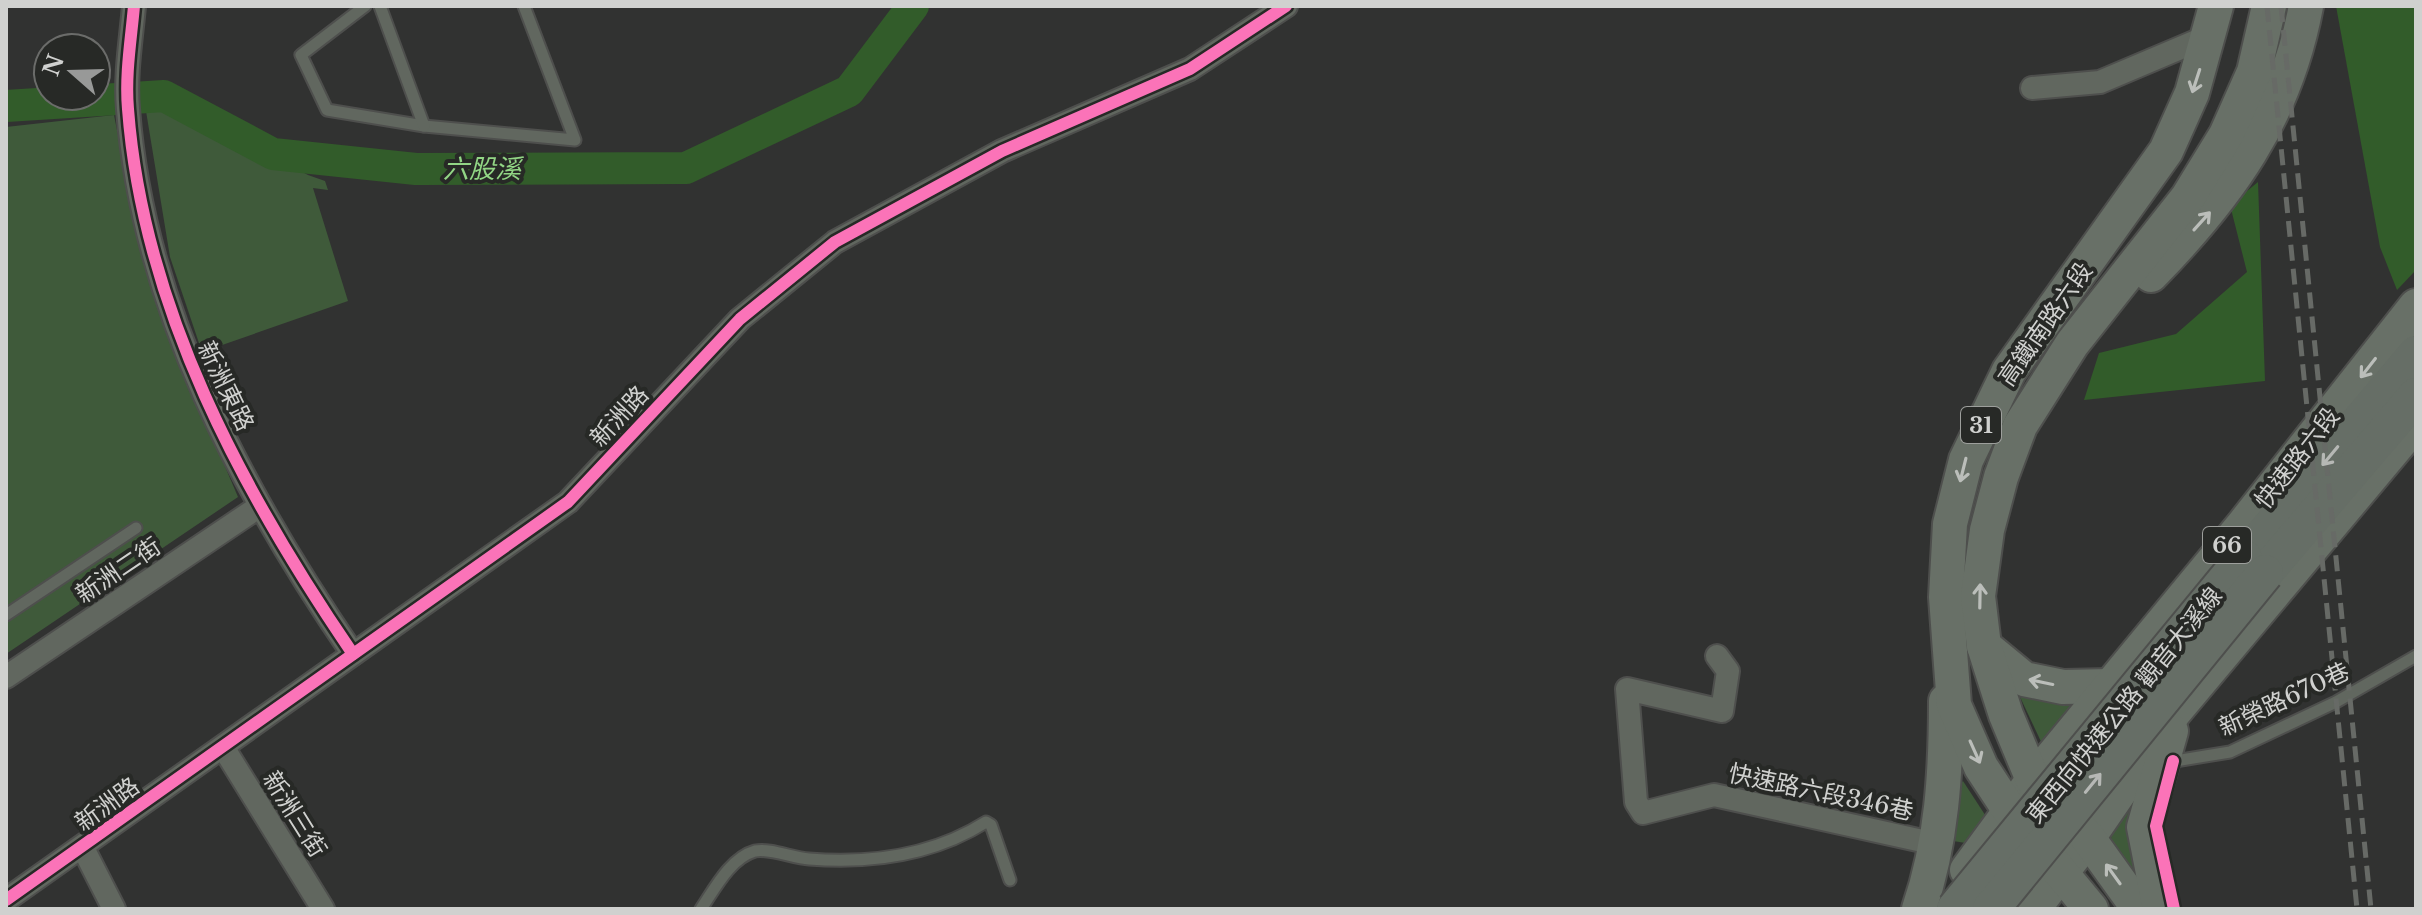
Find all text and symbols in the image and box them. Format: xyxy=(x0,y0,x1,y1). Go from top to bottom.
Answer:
north arrow xyxy=(32,32,112,112)
text: N xyxy=(37,51,70,80)
one-way arrow xyxy=(2187,68,2202,93)
water label: 六股溪 xyxy=(443,153,525,185)
one-way arrow xyxy=(2192,212,2210,232)
street label: 高鐵南路六段 xyxy=(1992,257,2098,391)
street label: 新洲東路 xyxy=(192,337,260,435)
one-way arrow xyxy=(2359,357,2376,378)
street label: 新洲路 xyxy=(584,380,654,452)
street label: 快速路六段 xyxy=(2249,402,2345,514)
road number: 31 xyxy=(1961,407,2001,443)
one-way arrow xyxy=(2321,445,2339,466)
one-way arrow xyxy=(1955,457,1970,483)
road number: 66 xyxy=(2203,527,2251,563)
street label: 新洲二街 xyxy=(70,531,166,609)
street label: 東西向快速公路 觀音大溪線 xyxy=(2020,581,2228,829)
one-way arrow xyxy=(1972,583,1988,609)
street label: 新榮路670巷 xyxy=(2214,656,2354,742)
one-way arrow xyxy=(2029,674,2055,689)
one-way arrow xyxy=(1968,739,1983,764)
street label: 快速路六段346巷 xyxy=(1726,758,1916,826)
street label: 新洲三街 xyxy=(257,766,333,862)
street label: 新洲路 xyxy=(69,771,145,837)
one-way arrow xyxy=(2084,773,2102,794)
one-way arrow xyxy=(2105,863,2122,885)

